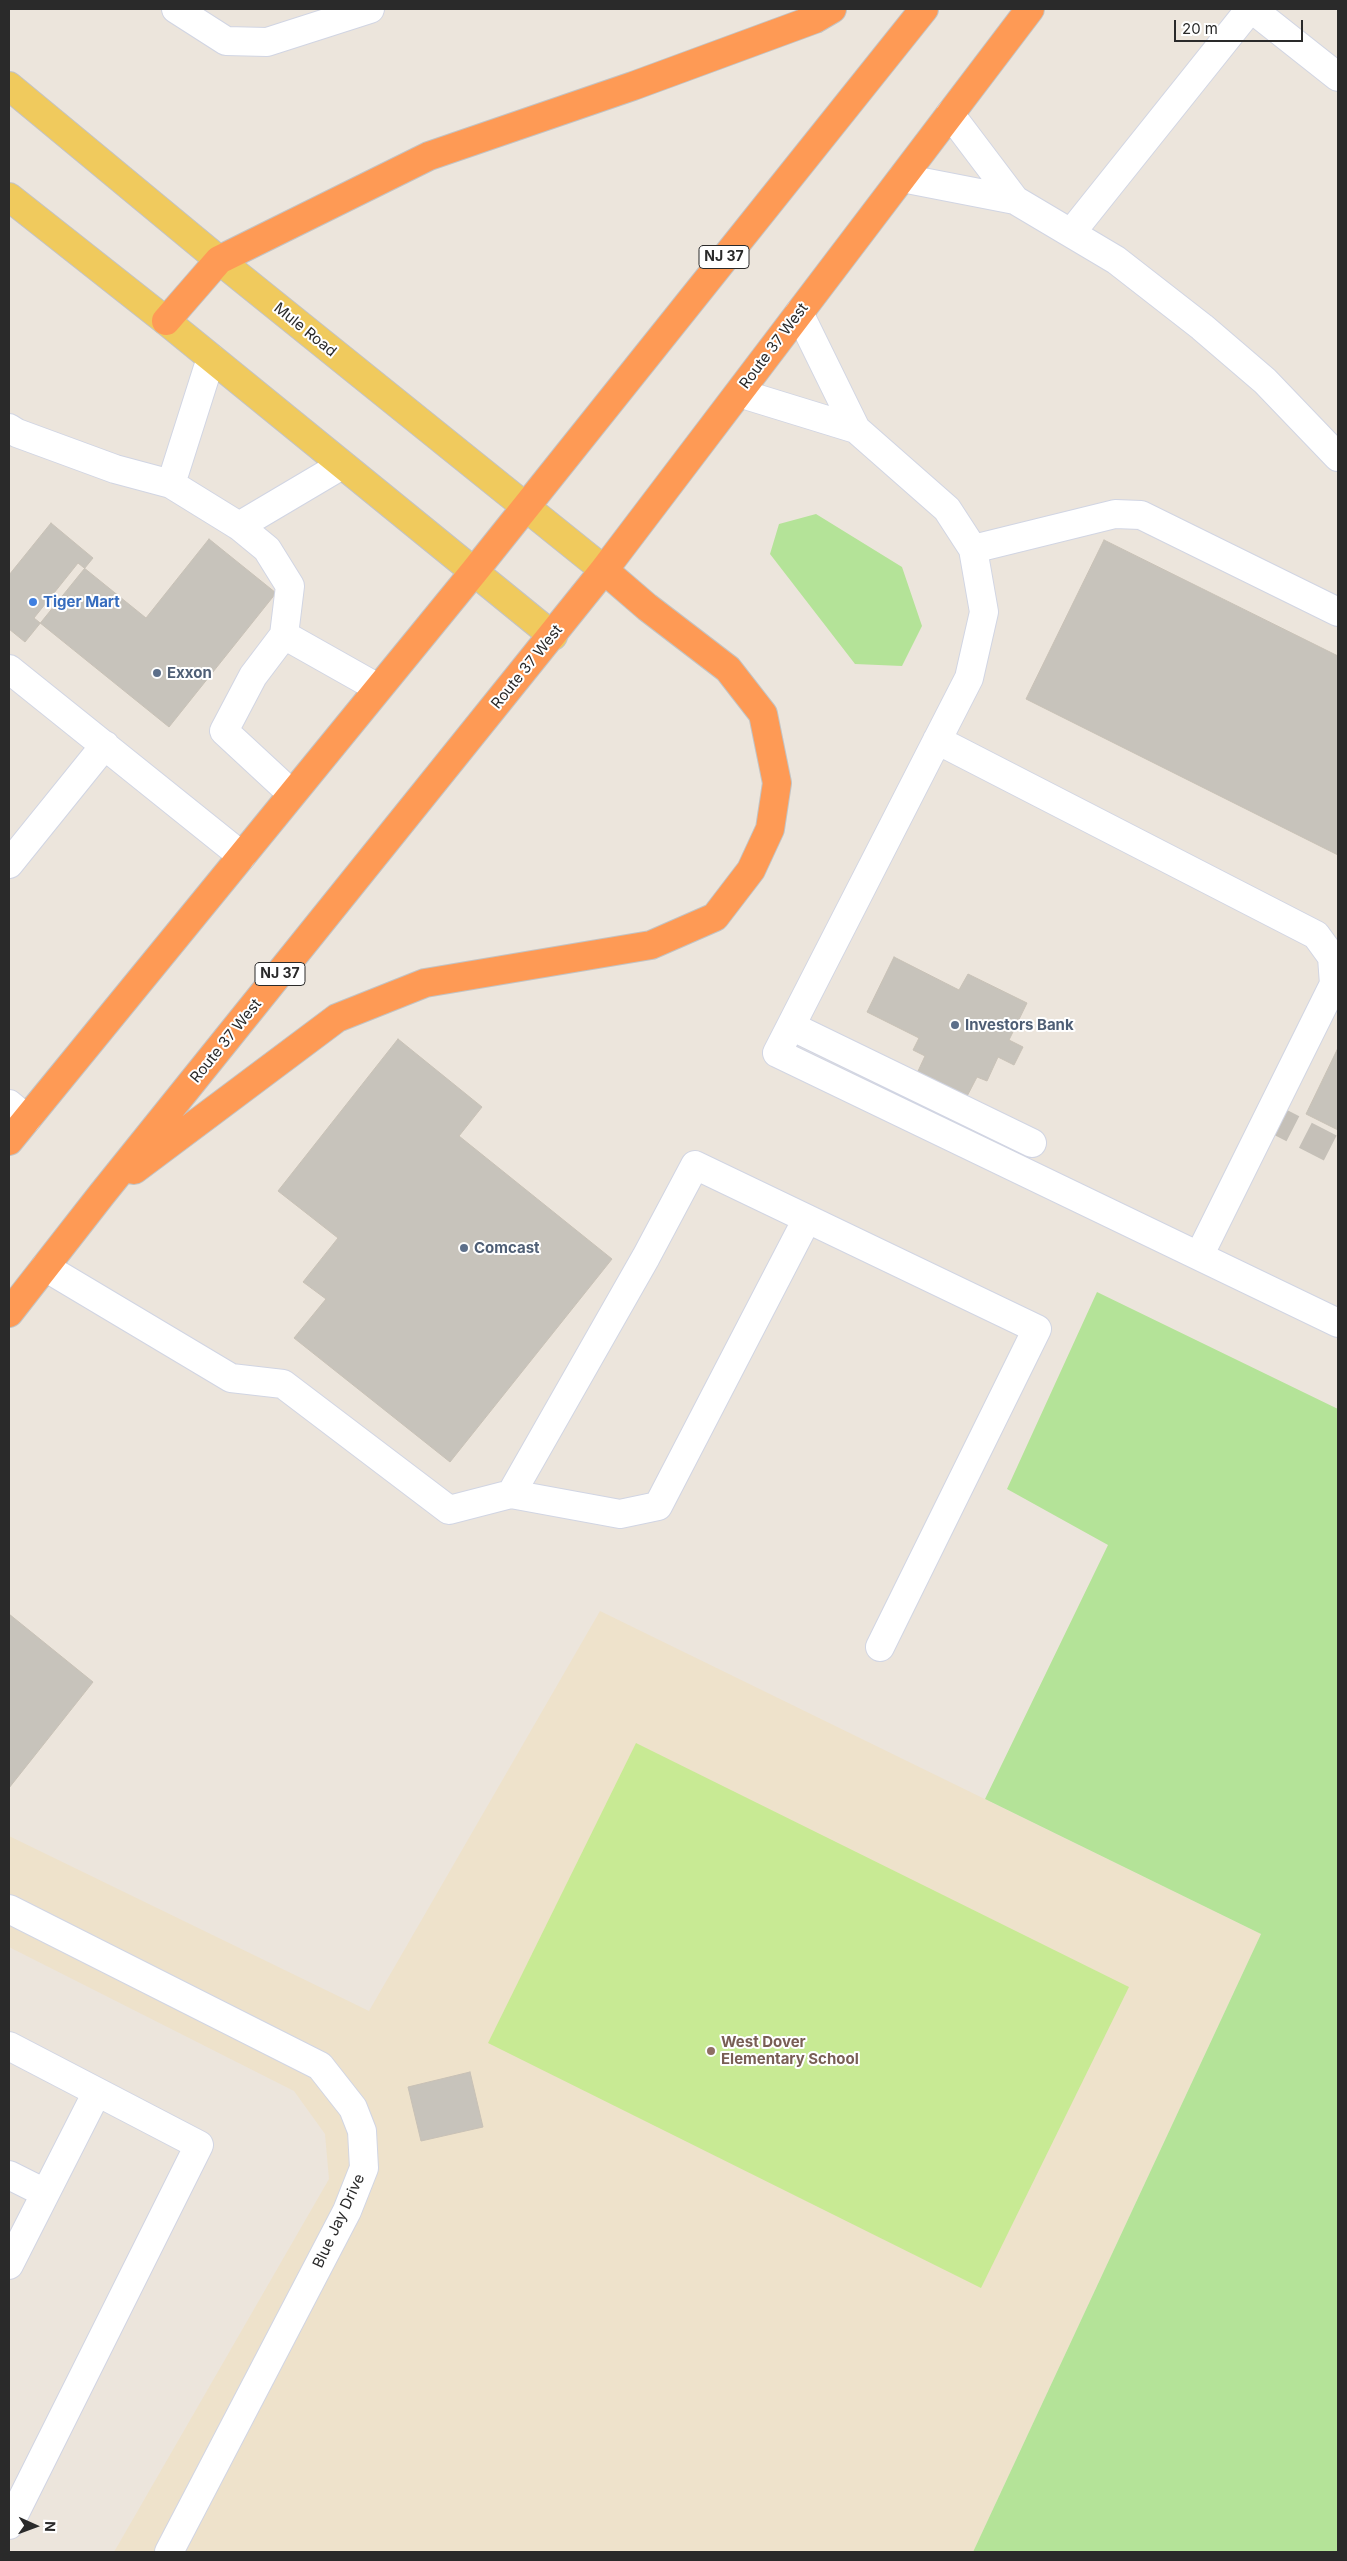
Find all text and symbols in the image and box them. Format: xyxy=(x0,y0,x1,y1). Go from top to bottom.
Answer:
scale bar xyxy=(1177,10,1306,42)
text: 20 m xyxy=(1182,19,1218,38)
road number: NJ 37 xyxy=(699,246,749,268)
street label: Mule Road xyxy=(270,299,340,361)
street label: Route 37 West xyxy=(736,300,812,392)
place label: Tiger Mart xyxy=(43,593,120,611)
marker: Tiger Mart xyxy=(27,596,39,608)
street label: Route 37 West xyxy=(488,621,566,713)
place label: Exxon xyxy=(167,664,212,682)
marker: Exxon xyxy=(151,667,163,679)
road number: NJ 37 xyxy=(255,962,305,986)
street label: Route 37 West xyxy=(187,995,265,1087)
place label: Investors Bank xyxy=(965,1016,1074,1034)
marker: Investors Bank xyxy=(949,1019,961,1031)
place label: Comcast xyxy=(474,1239,540,1257)
marker: Comcast xyxy=(458,1242,470,1254)
place label: West Dover Elementary School xyxy=(721,2033,859,2068)
marker: West Dover Elementary School xyxy=(705,2045,717,2057)
street label: Blue Jay Drive xyxy=(309,2171,369,2271)
north arrow xyxy=(10,2501,60,2551)
text: N xyxy=(42,2521,59,2532)

